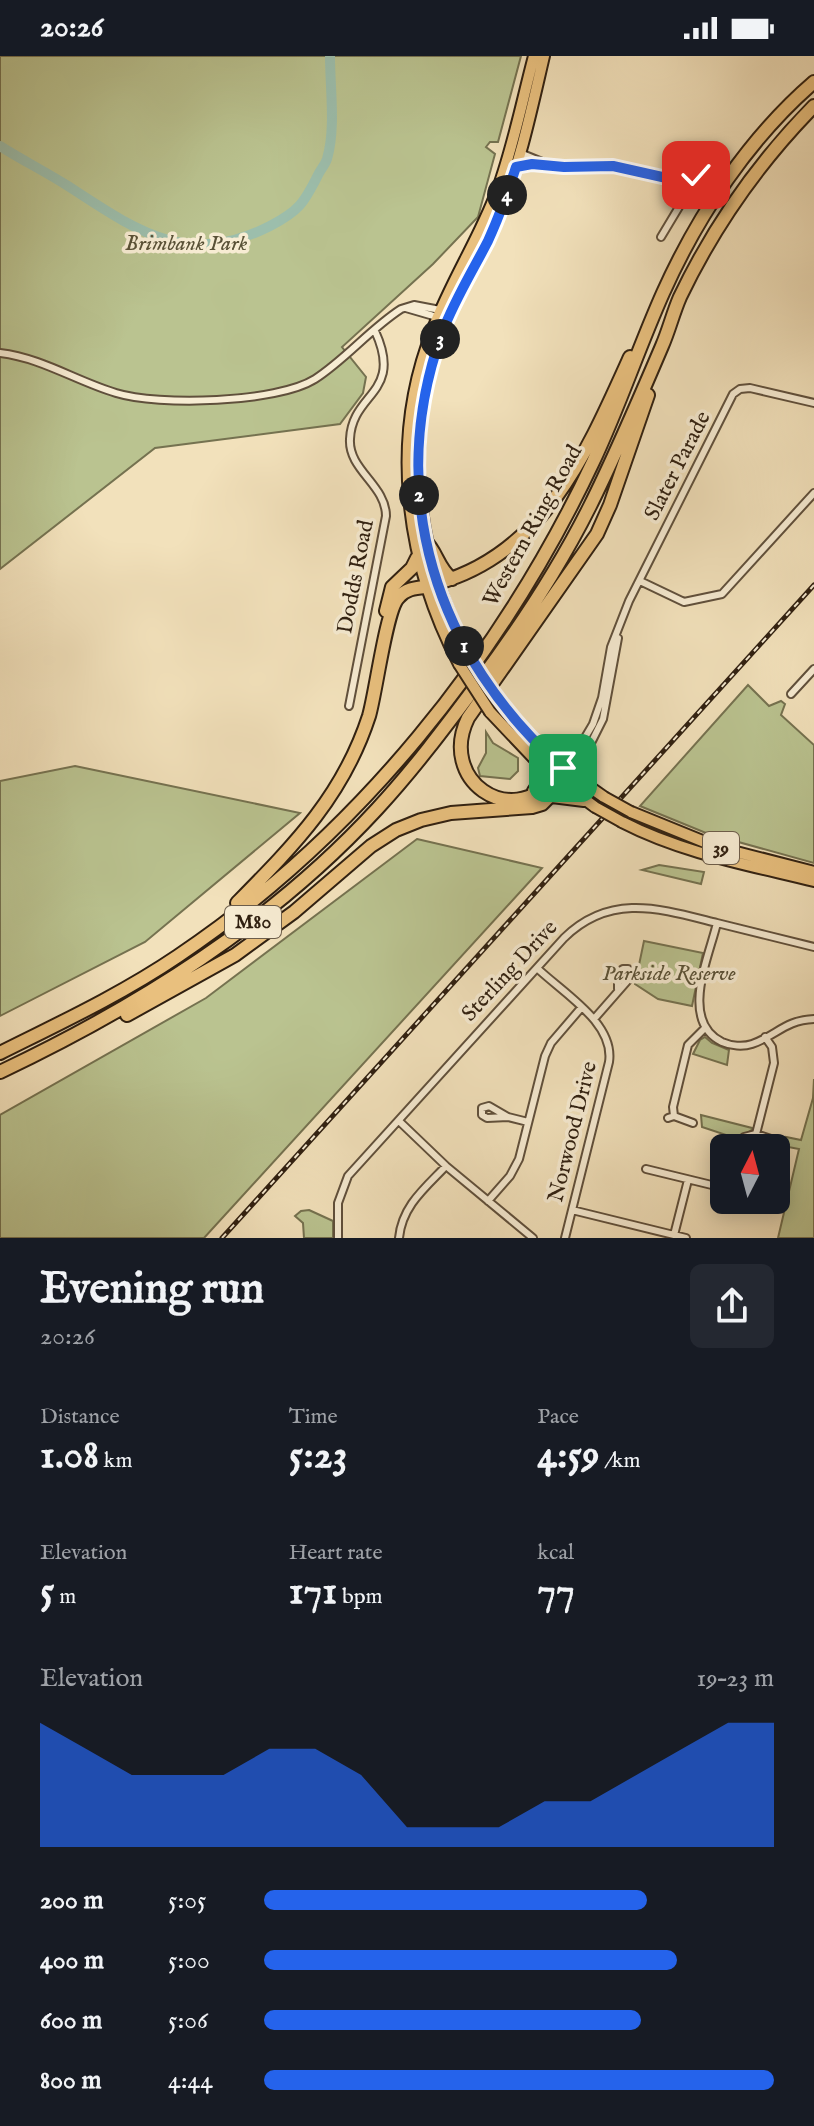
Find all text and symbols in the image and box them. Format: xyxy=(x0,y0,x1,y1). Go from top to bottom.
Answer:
text: 20:26 xyxy=(40,9,103,47)
pin xyxy=(662,141,730,209)
icon: check xyxy=(674,153,718,197)
pin: 4 xyxy=(487,175,527,215)
text: 4 xyxy=(502,181,512,209)
park label: Brimbank Park xyxy=(125,230,247,258)
pin: 3 xyxy=(420,319,460,359)
text: 3 xyxy=(436,325,444,353)
street label: Slater Parade xyxy=(639,407,717,525)
street label: Western Ring Road xyxy=(477,440,589,612)
pin: 2 xyxy=(399,475,439,515)
text: 2 xyxy=(414,481,424,509)
street label: Dodds Road xyxy=(331,518,381,636)
pin: 1 xyxy=(444,626,484,666)
text: 1 xyxy=(460,632,468,660)
pin xyxy=(529,734,597,802)
icon: arrive xyxy=(541,746,585,790)
road number: 39 xyxy=(703,832,739,864)
road number: M80 xyxy=(225,906,281,938)
street label: Sterling Drive xyxy=(456,914,564,1028)
park label: Parkside Reserve xyxy=(602,960,736,988)
street label: Norwood Drive xyxy=(542,1059,604,1205)
north arrow xyxy=(710,1134,790,1214)
map controls xyxy=(710,1134,790,1214)
text: Evening run xyxy=(40,1262,264,1318)
button: share xyxy=(690,1264,774,1348)
text: 20:26 xyxy=(40,1320,95,1353)
text: Distance xyxy=(40,1403,120,1431)
text: Time xyxy=(289,1403,338,1431)
text: Pace xyxy=(537,1403,579,1431)
text: 1.08 xyxy=(40,1431,99,1482)
text: 5:23 xyxy=(289,1431,347,1482)
text: 4:59 xyxy=(537,1431,599,1482)
text: km xyxy=(99,1447,132,1475)
text: /km xyxy=(599,1447,641,1475)
text: Elevation xyxy=(40,1539,127,1567)
text: Heart rate xyxy=(289,1539,383,1567)
text: kcal xyxy=(537,1539,574,1567)
text: 5 xyxy=(40,1567,55,1618)
text: 171 xyxy=(289,1567,337,1618)
text: 77 xyxy=(537,1567,575,1618)
text: m xyxy=(55,1583,76,1611)
text: bpm xyxy=(337,1583,383,1611)
text: Elevation xyxy=(40,1662,143,1695)
text: 19–23 m xyxy=(697,1662,774,1695)
text: 200 m xyxy=(40,1884,104,1917)
text: 5:05 xyxy=(168,1884,206,1917)
text: 400 m xyxy=(40,1944,104,1977)
text: 5:00 xyxy=(168,1944,210,1977)
text: 600 m xyxy=(40,2004,102,2037)
text: 5:06 xyxy=(168,2004,208,2037)
text: 800 m xyxy=(40,2064,102,2097)
text: 4:44 xyxy=(168,2064,213,2097)

